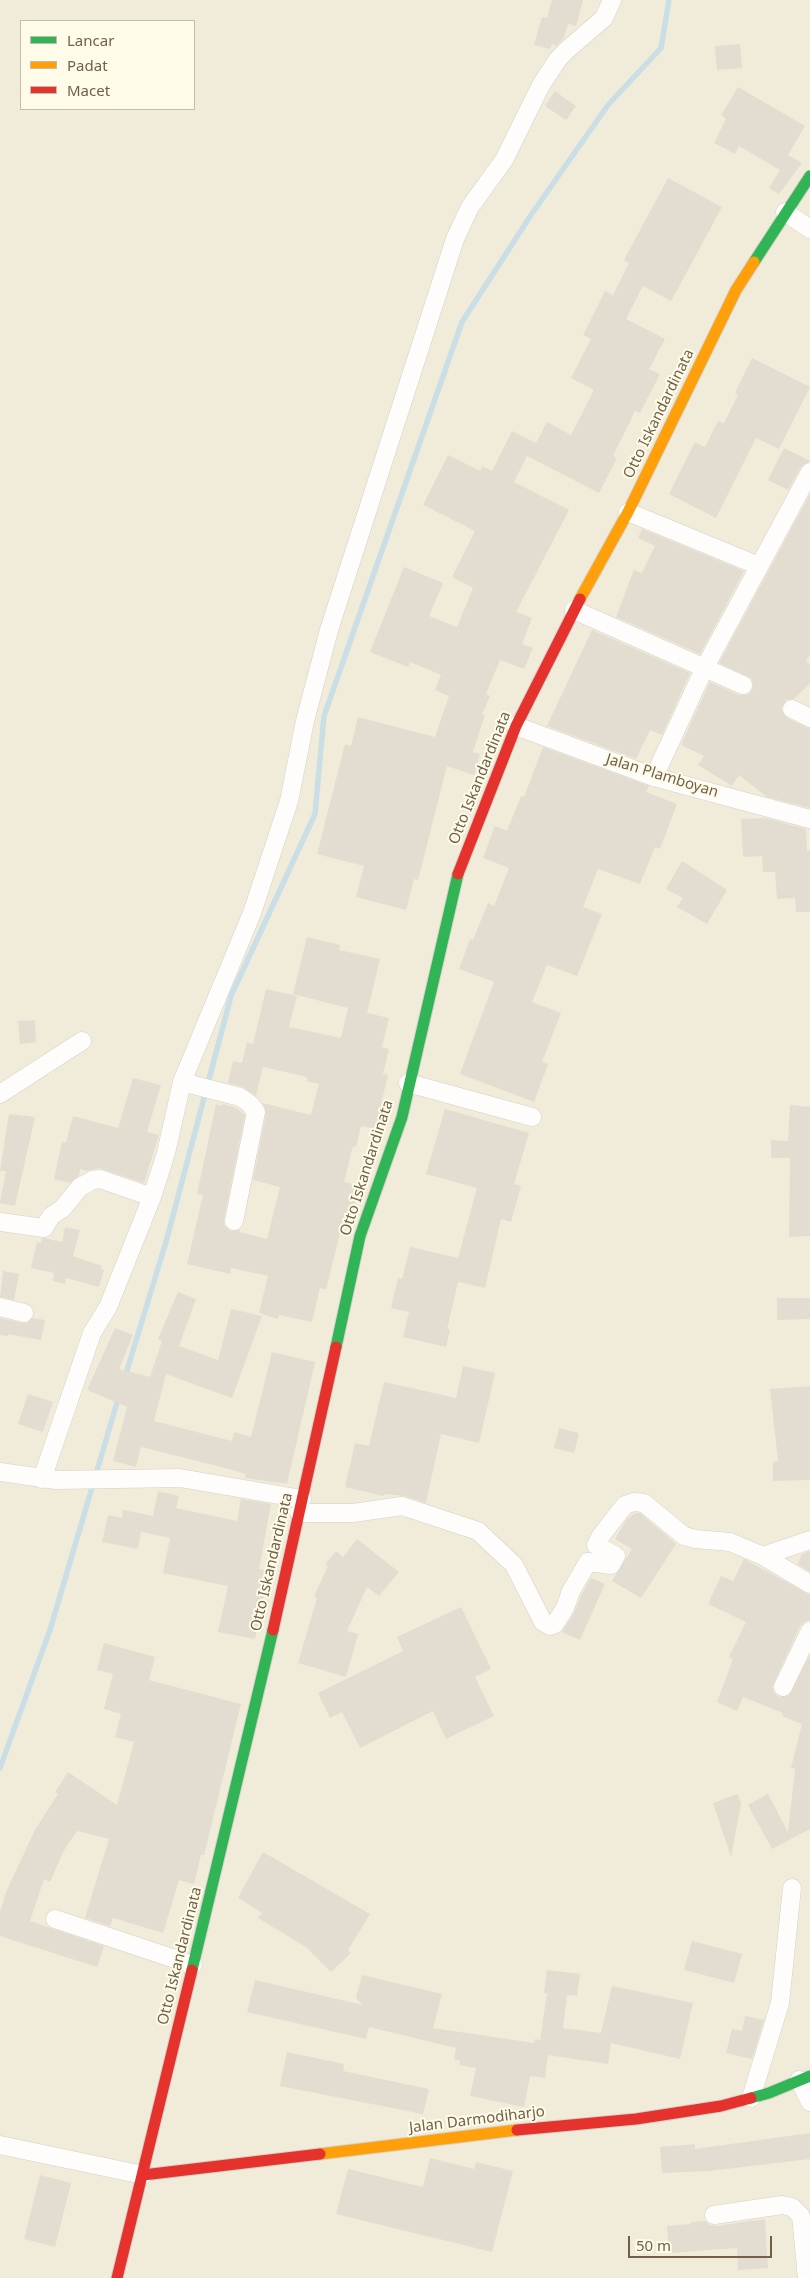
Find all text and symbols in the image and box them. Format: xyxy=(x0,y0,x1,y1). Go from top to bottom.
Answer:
legend xyxy=(20,20,195,110)
text: Lancar xyxy=(67,30,114,50)
text: Padat xyxy=(67,55,108,75)
text: Macet xyxy=(67,80,110,100)
street label: Otto Iskandardinata xyxy=(620,346,698,482)
street label: Otto Iskandardinata xyxy=(445,709,515,847)
street label: Jalan Plamboyan xyxy=(604,750,720,802)
street label: Otto Iskandardinata xyxy=(337,1098,397,1238)
street label: Otto Iskandardinata xyxy=(247,1491,297,1633)
street label: Otto Iskandardinata xyxy=(154,1885,206,2027)
street label: Jalan Darmodiharjo xyxy=(408,2103,546,2137)
scale bar xyxy=(630,2226,774,2258)
text: 50 m xyxy=(636,2235,671,2255)

